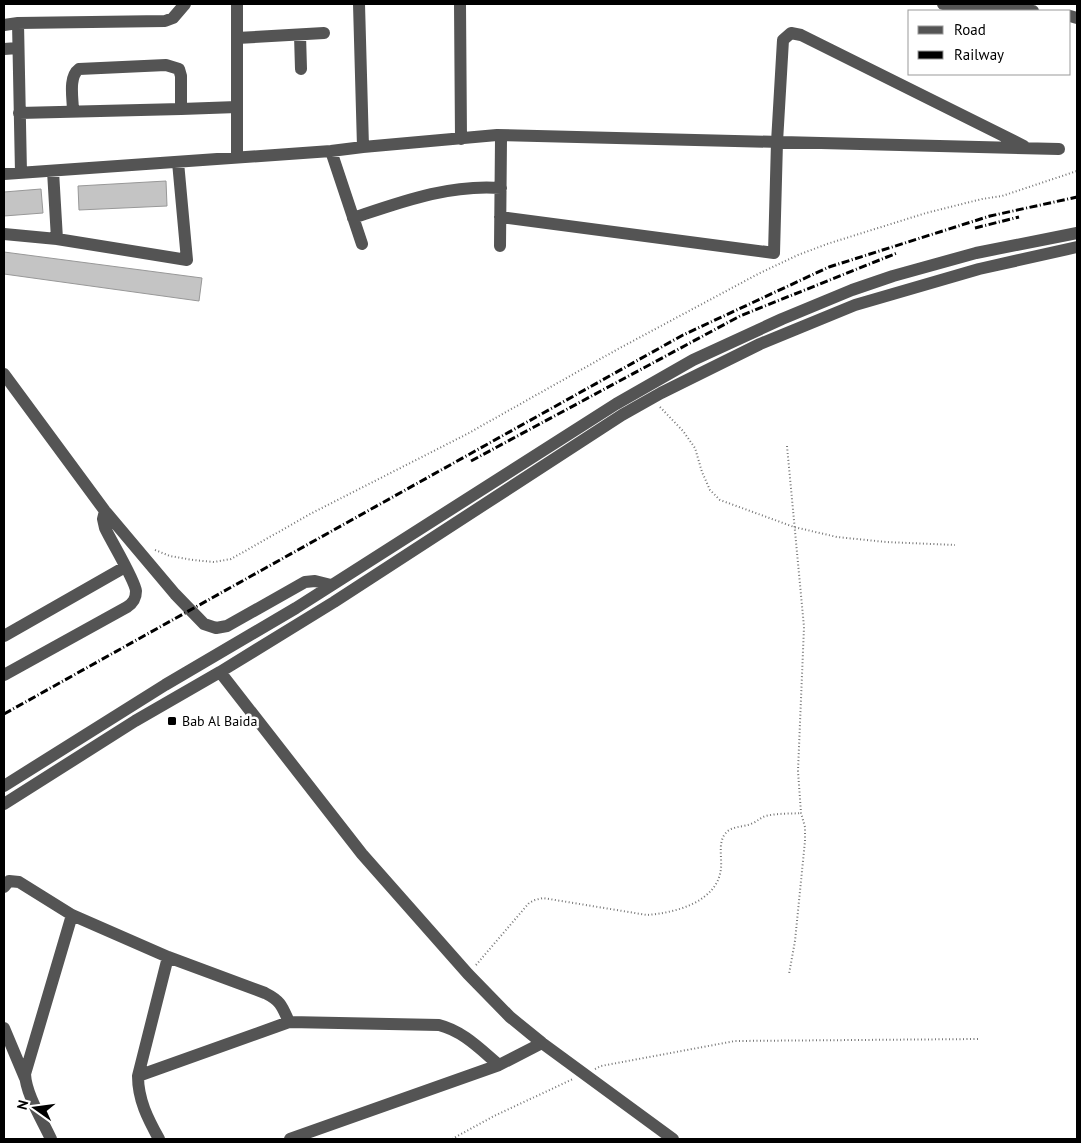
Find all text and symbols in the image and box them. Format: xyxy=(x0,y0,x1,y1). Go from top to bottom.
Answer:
legend xyxy=(908,10,1071,75)
text: Road xyxy=(954,20,986,39)
text: Railway xyxy=(954,45,1004,64)
place label: Bab Al Baida xyxy=(182,712,257,730)
marker: Bab Al Baida xyxy=(166,715,178,727)
north arrow xyxy=(10,1083,60,1133)
text: N xyxy=(13,1098,32,1111)

